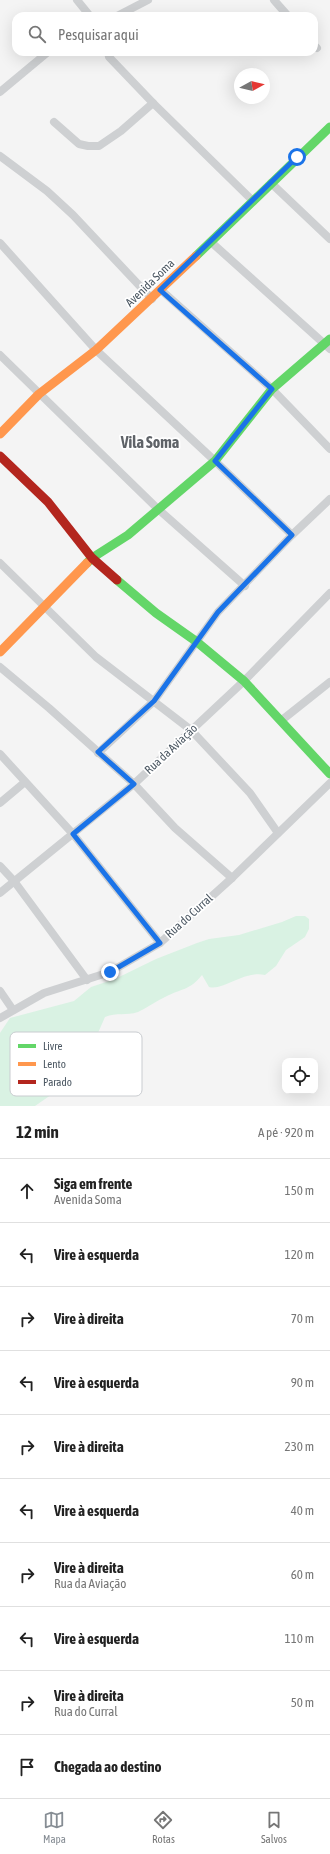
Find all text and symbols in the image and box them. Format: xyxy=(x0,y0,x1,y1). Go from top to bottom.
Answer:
search box xyxy=(12,12,318,56)
icon: search xyxy=(26,23,48,45)
text: Pesquisar aqui xyxy=(58,26,139,43)
north arrow xyxy=(234,68,270,104)
route start xyxy=(288,148,306,166)
street label: Avenida Soma xyxy=(123,256,177,310)
district label: Vila Soma xyxy=(120,433,179,451)
street label: Rua da Aviação xyxy=(142,721,200,777)
street label: Rua do Curral xyxy=(162,891,216,941)
route end xyxy=(101,963,119,981)
legend xyxy=(10,1032,142,1096)
text: Livre xyxy=(43,1040,63,1052)
text: Lento xyxy=(43,1058,66,1070)
map controls xyxy=(282,1058,318,1094)
button: locate xyxy=(282,1058,318,1094)
text: Parado xyxy=(43,1076,72,1088)
text: 12 min xyxy=(16,1122,59,1142)
text: A pé · 920 m xyxy=(258,1125,314,1140)
text: Siga em frente xyxy=(54,1175,132,1192)
icon: ahead xyxy=(16,1180,38,1202)
text: 150 m xyxy=(285,1183,314,1198)
text: Avenida Soma xyxy=(54,1192,122,1207)
icon: left xyxy=(16,1244,38,1266)
text: Vire à esquerda xyxy=(54,1246,139,1263)
text: 120 m xyxy=(285,1247,314,1262)
icon: right xyxy=(16,1308,38,1330)
text: Vire à direita xyxy=(54,1310,124,1327)
text: 70 m xyxy=(291,1311,314,1326)
icon: left xyxy=(16,1372,38,1394)
text: Vire à esquerda xyxy=(54,1374,139,1391)
text: 90 m xyxy=(291,1375,314,1390)
icon: right xyxy=(16,1436,38,1458)
text: Vire à direita xyxy=(54,1438,124,1455)
text: 230 m xyxy=(285,1439,314,1454)
icon: left xyxy=(16,1500,38,1522)
text: Vire à esquerda xyxy=(54,1502,139,1519)
text: 40 m xyxy=(291,1503,314,1518)
text: Vire à direita xyxy=(54,1559,124,1576)
icon: right xyxy=(16,1564,38,1586)
text: 60 m xyxy=(291,1567,314,1582)
text: Rua da Aviação xyxy=(54,1576,126,1591)
icon: left xyxy=(16,1628,38,1650)
text: Vire à esquerda xyxy=(54,1630,139,1647)
text: 110 m xyxy=(285,1631,314,1646)
text: Vire à direita xyxy=(54,1687,124,1704)
icon: right xyxy=(16,1692,38,1714)
text: 50 m xyxy=(291,1695,314,1710)
text: Rua do Curral xyxy=(54,1704,118,1719)
icon: arrive xyxy=(16,1756,38,1778)
text: Chegada ao destino xyxy=(54,1758,162,1775)
tab: Mapa xyxy=(43,1809,66,1845)
tab: Rotas xyxy=(152,1809,175,1845)
tab: Salvos xyxy=(261,1809,287,1845)

